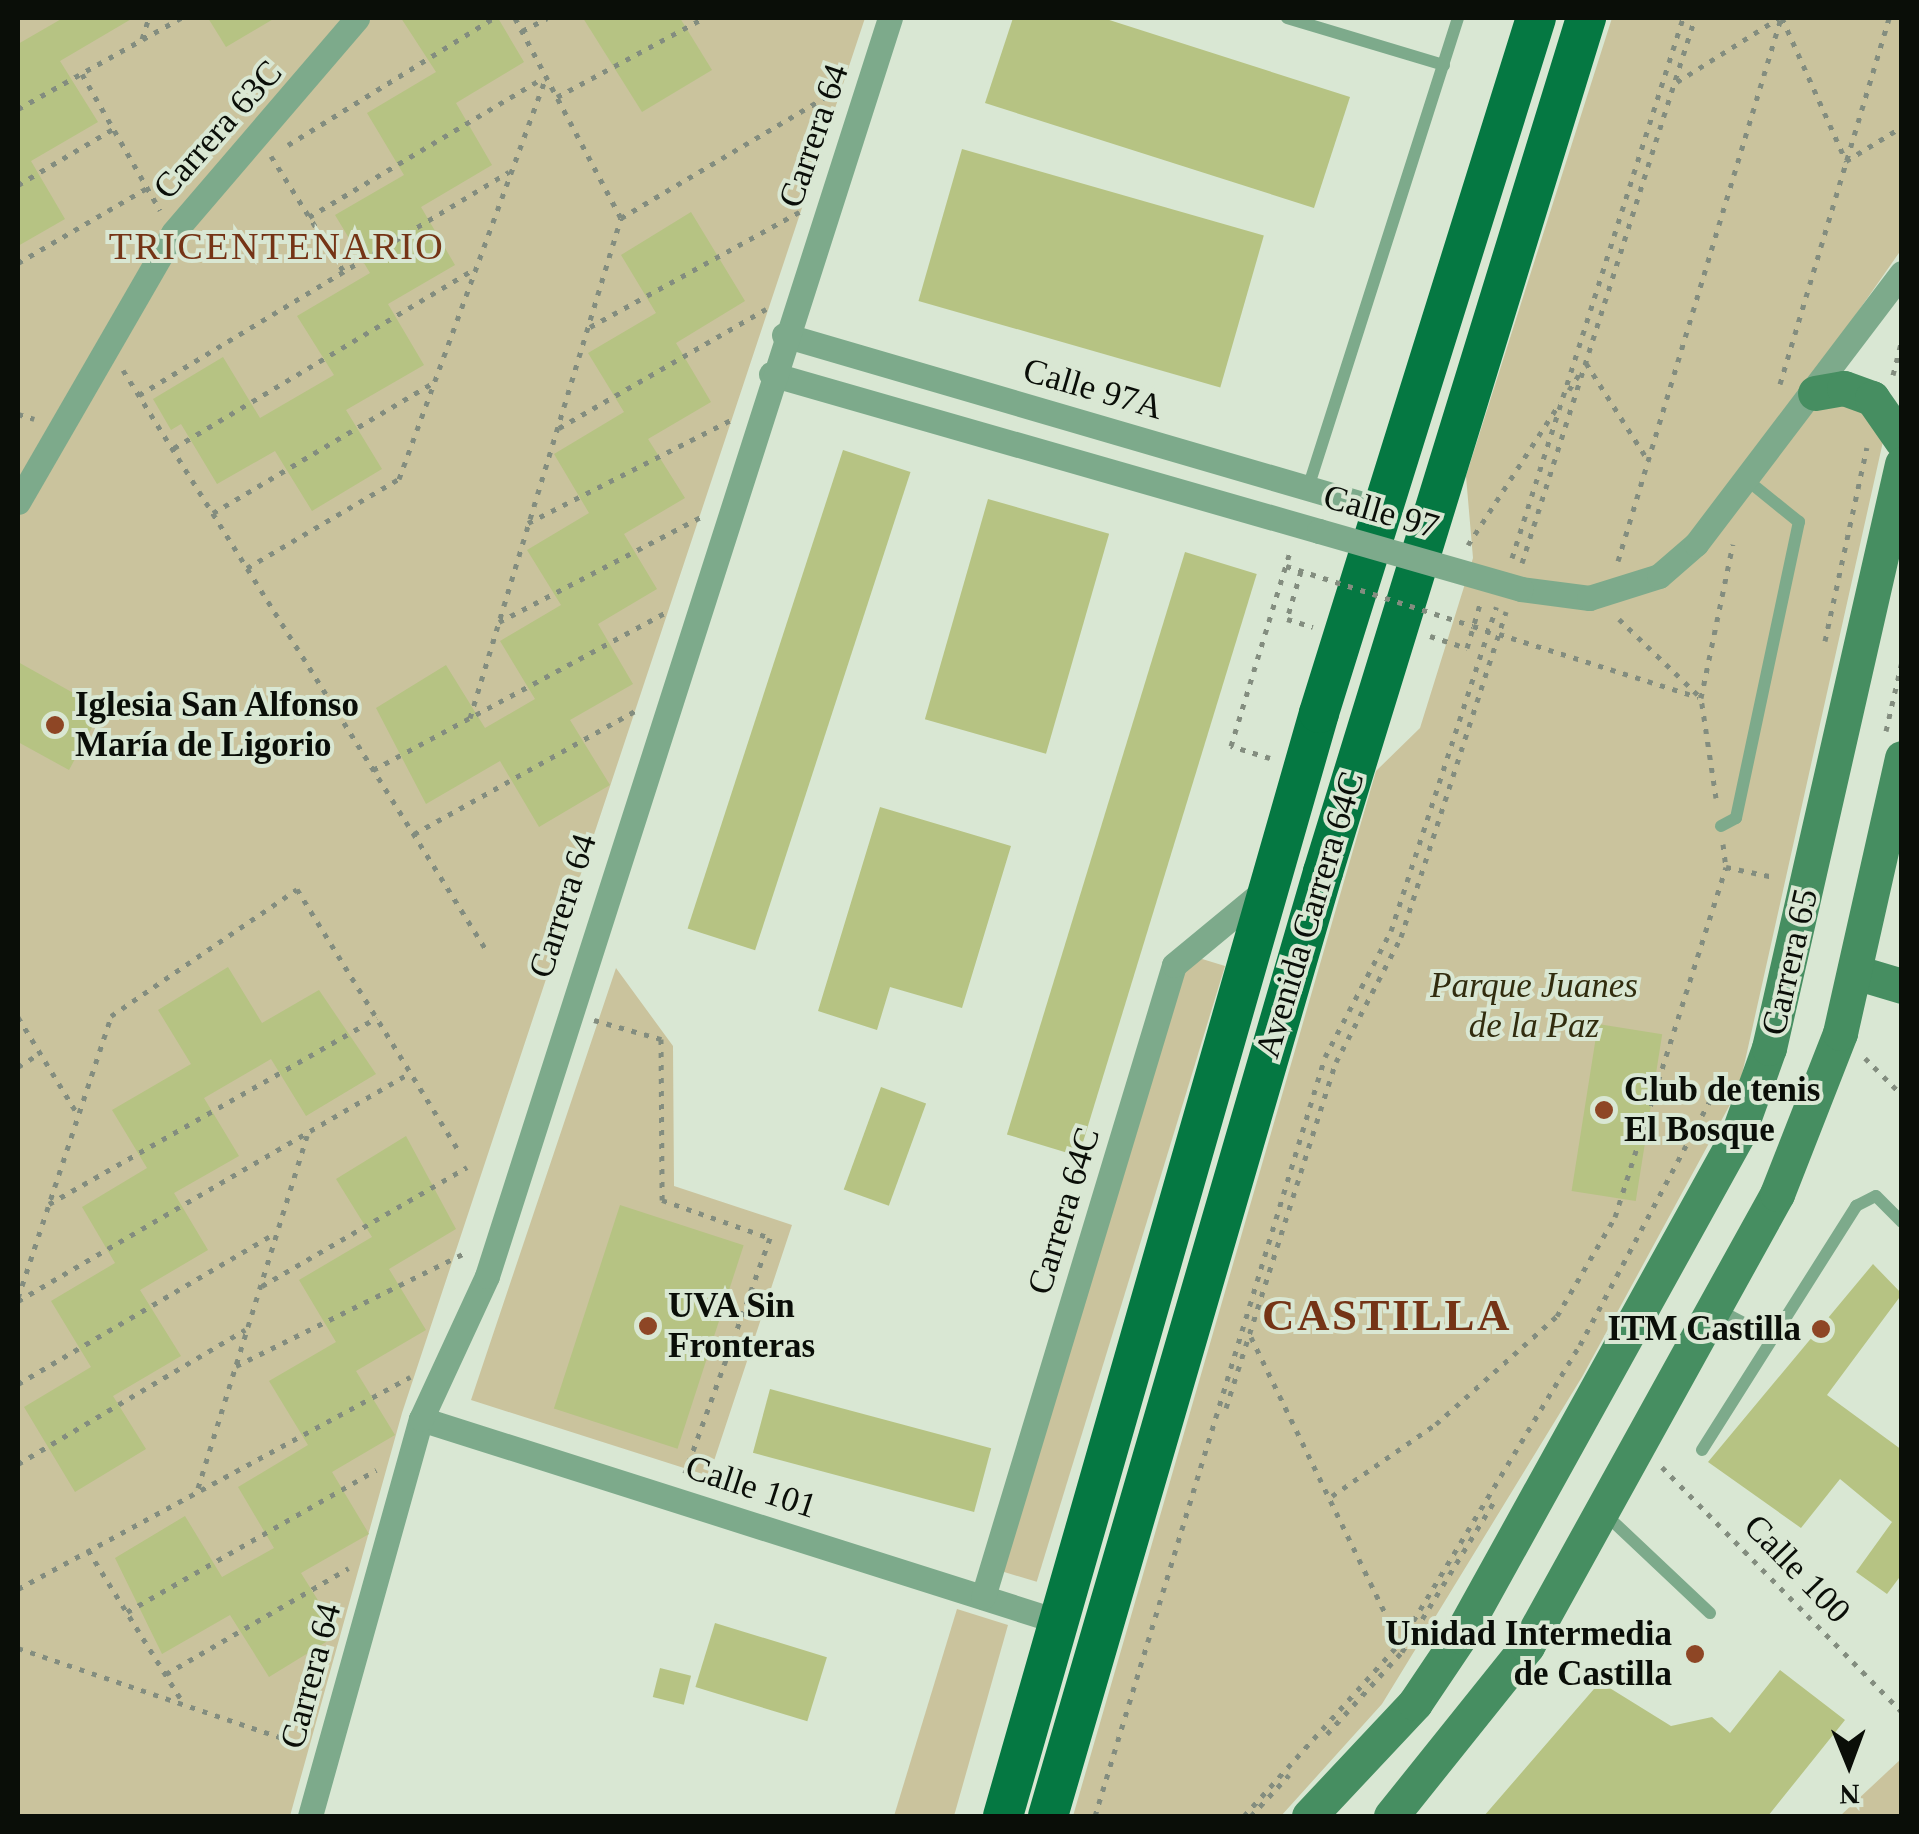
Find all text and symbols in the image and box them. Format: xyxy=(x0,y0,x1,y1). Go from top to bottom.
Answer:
street label: Carrera 63C xyxy=(145,52,291,208)
street label: Carrera 64 xyxy=(770,59,858,213)
district label: TRICENTENARIO xyxy=(109,224,445,270)
street label: Calle 97A xyxy=(1019,349,1167,429)
street label: Calle 97 xyxy=(1319,476,1443,548)
place label: Iglesia San Alfonso María de Ligorio xyxy=(75,684,361,766)
marker: Iglesia San Alfonso María de Ligorio xyxy=(44,714,66,736)
street label: Avenida Carrera 64C xyxy=(1247,767,1373,1063)
street label: Carrera 64 xyxy=(520,829,606,983)
street label: Carrera 65 xyxy=(1753,885,1827,1039)
park label: Parque Juanes de la Paz xyxy=(1430,965,1638,1047)
place label: Club de tenis El Bosque xyxy=(1624,1069,1820,1151)
marker: Club de tenis El Bosque xyxy=(1593,1099,1615,1121)
street label: Carrera 64C xyxy=(1019,1123,1109,1299)
place label: UVA Sin Fronteras xyxy=(668,1285,815,1367)
district label: CASTILLA xyxy=(1262,1289,1512,1343)
place label: ITM Castilla xyxy=(1608,1308,1801,1350)
marker: UVA Sin Fronteras xyxy=(637,1315,659,1337)
marker: ITM Castilla xyxy=(1810,1318,1832,1340)
street label: Calle 101 xyxy=(680,1446,822,1528)
street label: Calle 100 xyxy=(1735,1506,1859,1632)
street label: Carrera 64 xyxy=(271,1599,351,1753)
place label: Unidad Intermedia de Castilla xyxy=(1385,1613,1672,1695)
marker: Unidad Intermedia de Castilla xyxy=(1682,1641,1708,1667)
north arrow xyxy=(1799,1714,1899,1814)
text: N xyxy=(1839,1779,1860,1810)

